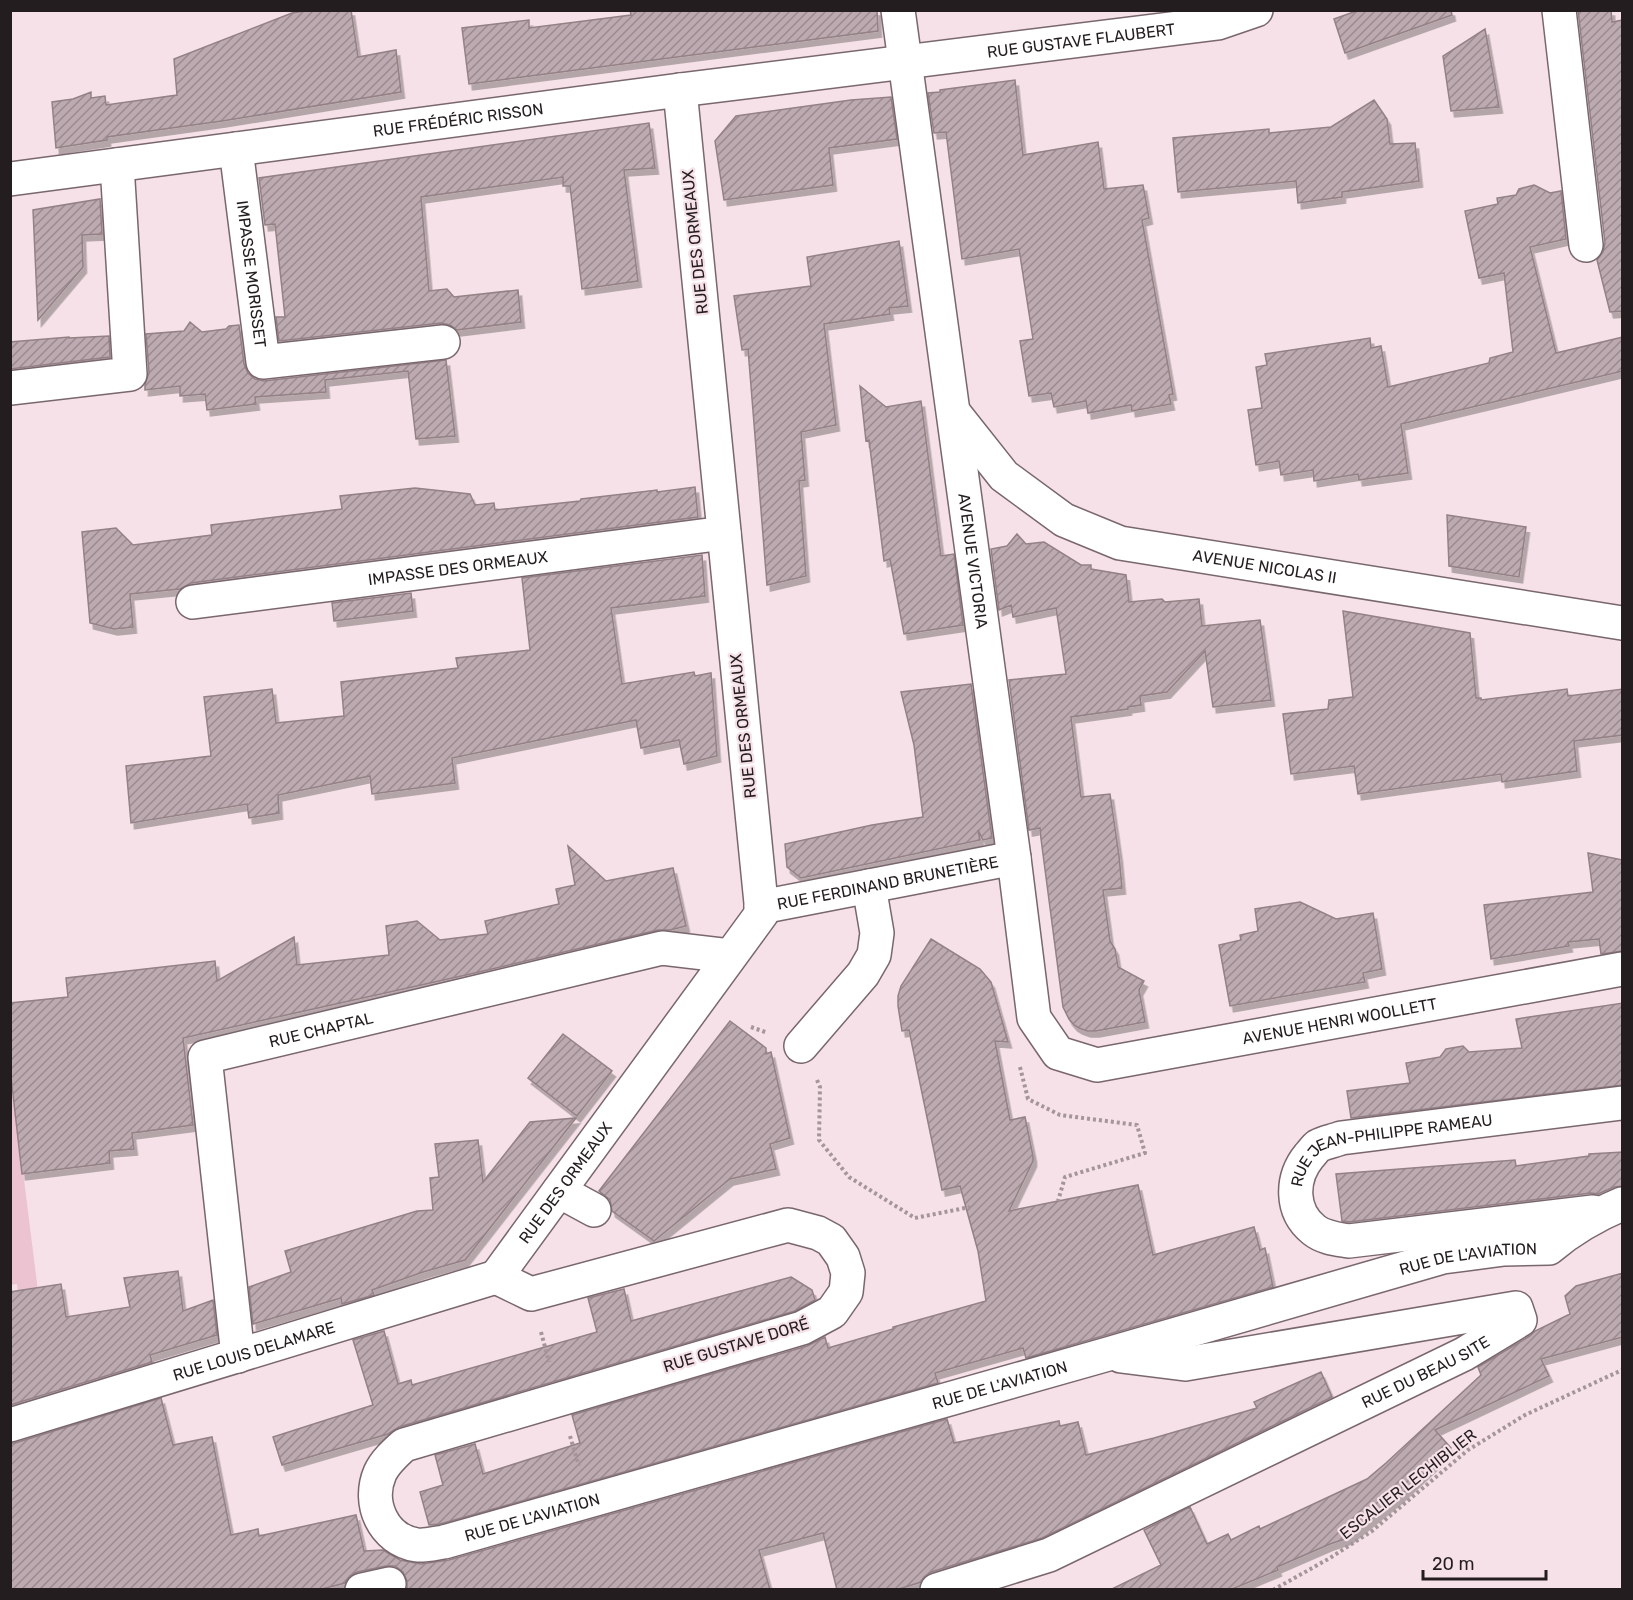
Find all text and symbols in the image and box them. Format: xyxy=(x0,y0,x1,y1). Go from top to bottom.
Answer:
street label: RUE GUSTAVE FLAUBERT xyxy=(986,19,1176,61)
street label: RUE FRÉDÉRIC RISSON xyxy=(372,99,544,140)
street label: RUE DES ORMEAUX xyxy=(678,169,712,315)
street label: IMPASSE MORISSET xyxy=(233,199,271,349)
street label: AVENUE VICTORIA xyxy=(955,492,992,630)
street label: AVENUE NICOLAS II xyxy=(1192,545,1338,587)
street label: IMPASSE DES ORMEAUX xyxy=(367,547,549,589)
street label: RUE DES ORMEAUX xyxy=(726,653,760,799)
street label: RUE FERDINAND BRUNETIÈRE xyxy=(775,852,1000,913)
street label: AVENUE HENRI WOOLLETT xyxy=(1241,994,1438,1048)
street label: RUE CHAPTAL xyxy=(267,1008,375,1051)
street label: RUE JEAN-PHILIPPE RAMEAU xyxy=(1287,1110,1493,1188)
street label: RUE DES ORMEAUX xyxy=(514,1118,616,1247)
street label: RUE DE L'AVIATION xyxy=(1397,1239,1537,1279)
street label: RUE GUSTAVE DORÉ xyxy=(661,1314,811,1376)
street label: RUE LOUIS DELAMARE xyxy=(171,1317,337,1384)
street label: RUE DU BEAU SITE xyxy=(1358,1331,1493,1412)
street label: RUE DE L'AVIATION xyxy=(930,1356,1069,1413)
street label: ESCALIER LECHIBLIER xyxy=(1336,1425,1480,1543)
street label: RUE DE L'AVIATION xyxy=(462,1489,602,1545)
scale bar xyxy=(1423,1543,1546,1581)
text: 20 m xyxy=(1432,1553,1474,1575)

